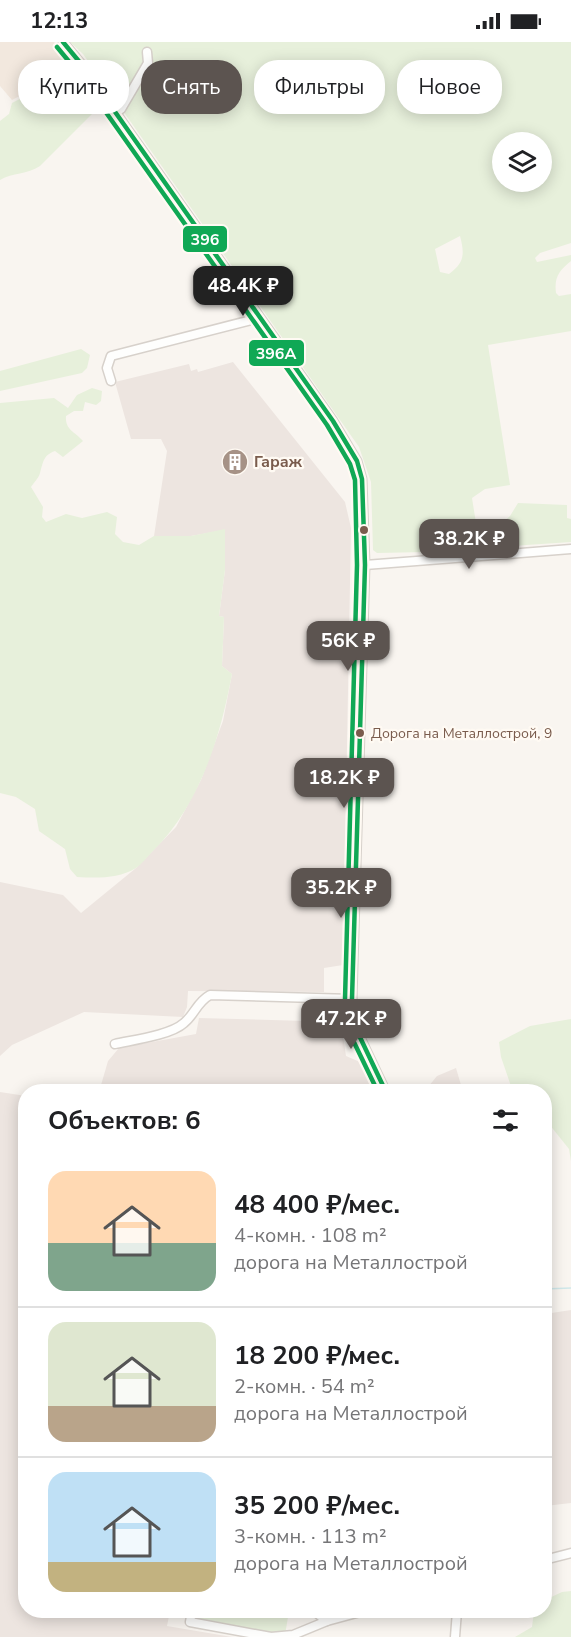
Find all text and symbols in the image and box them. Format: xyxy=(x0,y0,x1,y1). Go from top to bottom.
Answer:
text: 12:13 xyxy=(30,6,88,36)
chip: Купить xyxy=(18,60,129,114)
chip: Снять xyxy=(141,60,242,114)
chip: Фильтры xyxy=(254,60,385,114)
chip: Новое xyxy=(397,60,502,114)
map controls xyxy=(492,132,552,192)
button: layers xyxy=(492,132,552,192)
line badge: 396 xyxy=(182,225,228,253)
text: 396 xyxy=(191,229,219,251)
pin: 48.4K ₽ xyxy=(188,266,298,317)
text: 48.4K ₽ xyxy=(207,272,279,299)
line badge: 396А xyxy=(248,339,305,367)
text: 396А xyxy=(256,343,296,365)
building icon: Гараж xyxy=(220,447,250,477)
place label: Гараж xyxy=(254,451,303,473)
pin: 38.2K ₽ xyxy=(414,519,524,570)
unlabelled marker xyxy=(358,524,370,536)
text: 38.2K ₽ xyxy=(433,525,505,552)
pin: 56K ₽ xyxy=(306,621,390,672)
text: 56K ₽ xyxy=(321,627,375,654)
place label: Дорога на Металлострой, 9 xyxy=(371,724,552,743)
marker: Дорога на Металлострой, 9 xyxy=(354,727,366,739)
pin: 18.2K ₽ xyxy=(289,758,399,809)
text: 18.2K ₽ xyxy=(308,764,380,791)
pin: 35.2K ₽ xyxy=(286,868,396,919)
text: 35.2K ₽ xyxy=(305,874,377,901)
pin: 47.2K ₽ xyxy=(296,999,406,1050)
text: 47.2K ₽ xyxy=(315,1005,387,1032)
text: Объектов: 6 xyxy=(48,1103,201,1138)
icon: filters xyxy=(489,1104,522,1137)
text: 48 400 ₽/мес. xyxy=(234,1187,400,1222)
icon: home xyxy=(96,1195,168,1267)
text: 4-комн. · 108 m² xyxy=(234,1222,387,1249)
text: дорога на Металлострой xyxy=(234,1249,468,1276)
text: 18 200 ₽/мес. xyxy=(234,1338,400,1373)
icon: home xyxy=(96,1346,168,1418)
text: 2-комн. · 54 m² xyxy=(234,1373,375,1400)
text: дорога на Металлострой xyxy=(234,1400,468,1427)
text: 35 200 ₽/мес. xyxy=(234,1488,400,1523)
icon: home xyxy=(96,1496,168,1568)
text: 3-комн. · 113 m² xyxy=(234,1523,387,1550)
text: дорога на Металлострой xyxy=(234,1550,468,1577)

